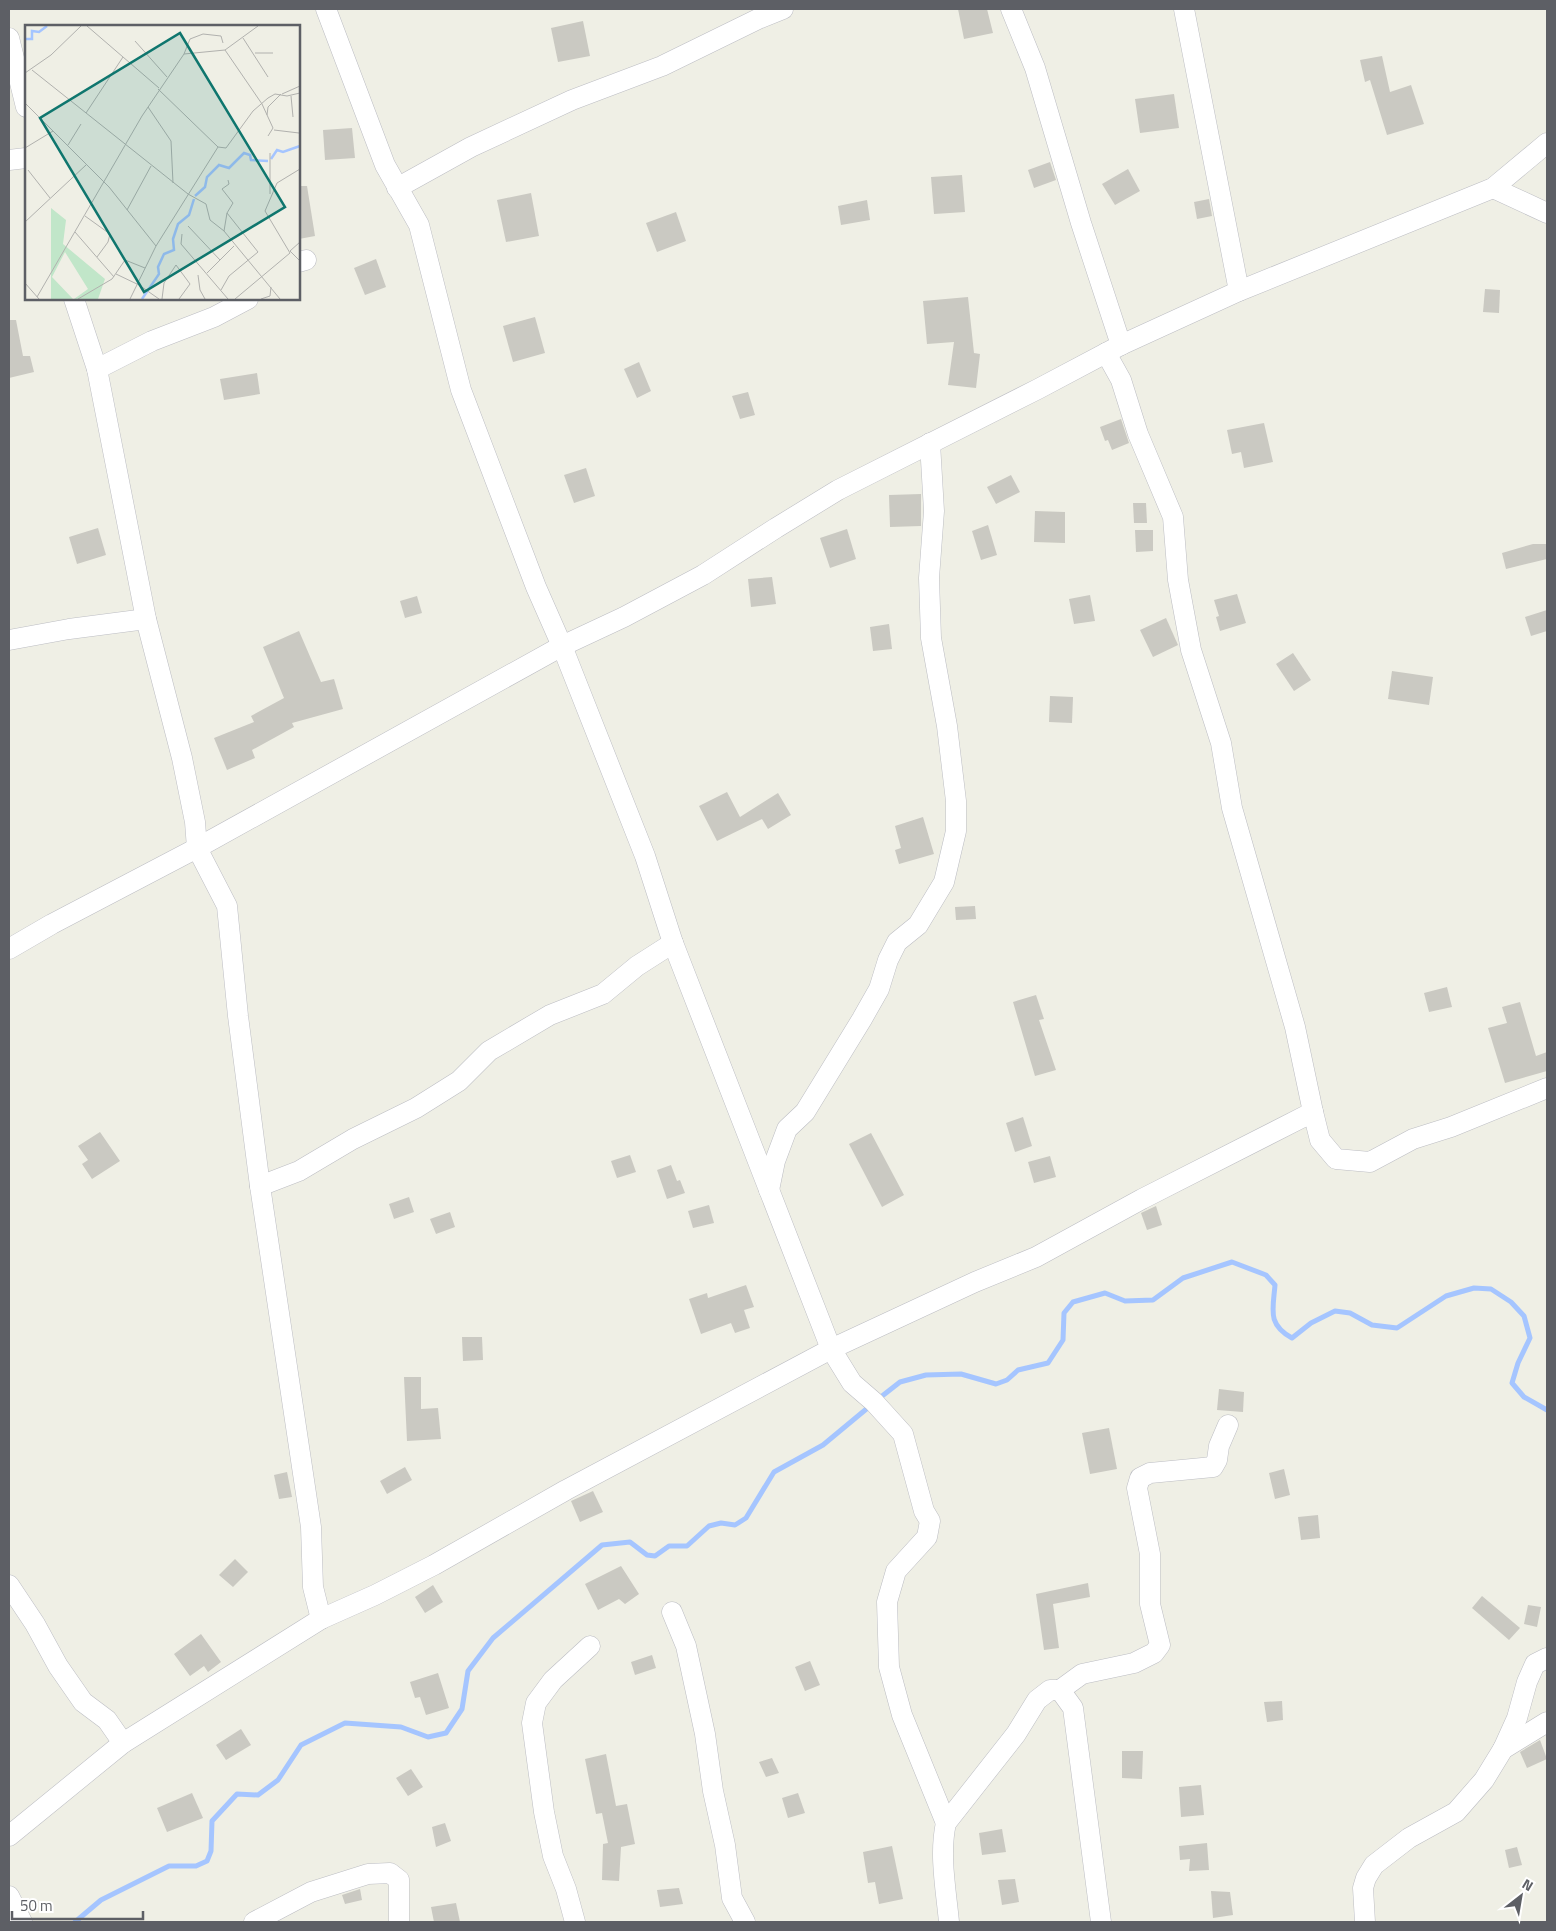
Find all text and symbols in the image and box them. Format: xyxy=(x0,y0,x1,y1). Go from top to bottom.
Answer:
inset map xyxy=(25,25,300,300)
north arrow xyxy=(1496,1871,1546,1921)
text: N xyxy=(1518,1873,1538,1896)
scale bar xyxy=(12,1888,144,1920)
text: 50 m xyxy=(20,1894,53,1917)

